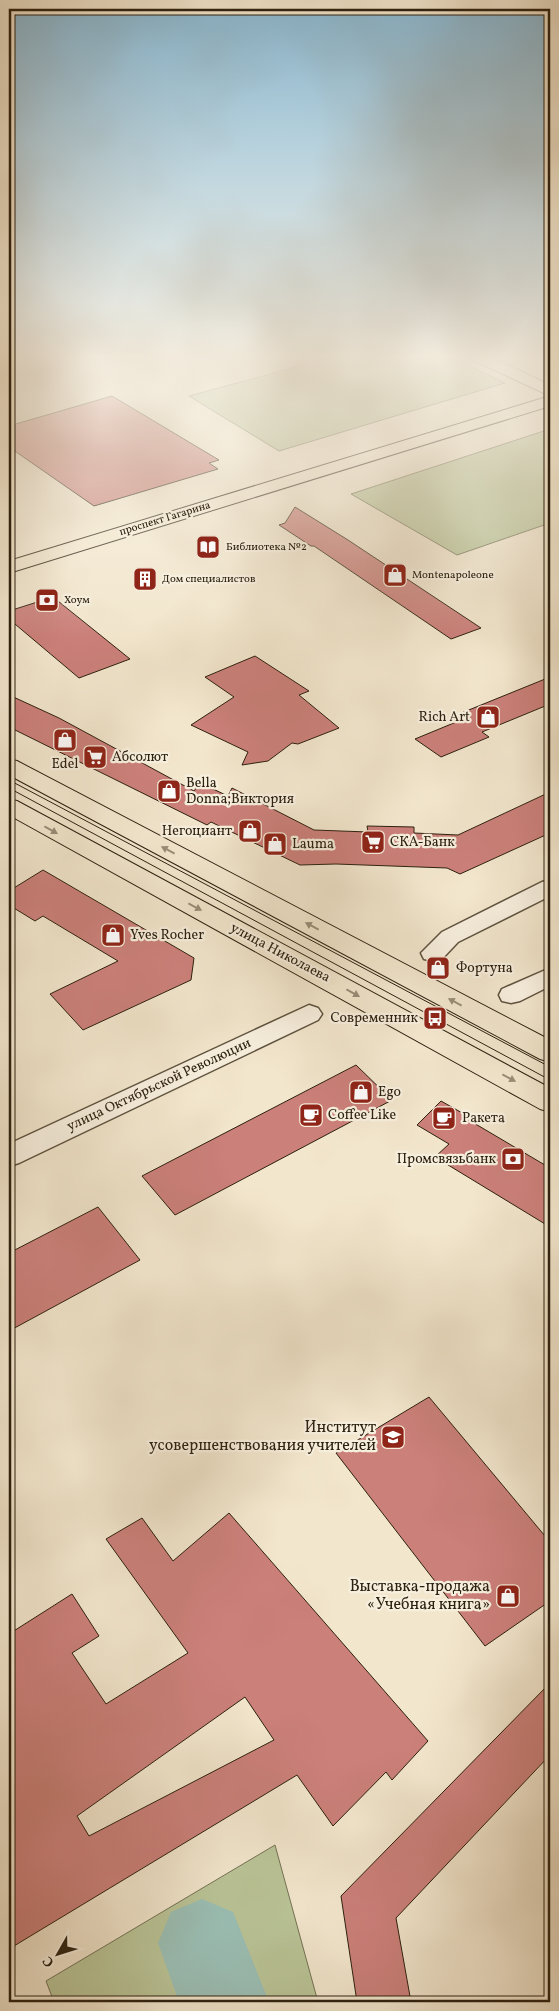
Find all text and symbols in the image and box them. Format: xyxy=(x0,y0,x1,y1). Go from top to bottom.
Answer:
street label: проспект Гагарина xyxy=(117,498,213,540)
library icon: Библиотека №2 xyxy=(195,534,221,560)
place label: Библиотека №2 xyxy=(226,540,307,555)
shop icon: Montenapoleone xyxy=(382,562,408,588)
building icon: Дом специалистов xyxy=(132,566,158,592)
place label: Montenapoleone xyxy=(412,568,494,583)
place label: Дом специалистов xyxy=(162,572,256,587)
bank icon: Хоум xyxy=(34,587,60,613)
place label: Хоум xyxy=(64,593,90,608)
shop icon: Rich Art xyxy=(475,704,501,730)
place label: Rich Art xyxy=(419,708,470,727)
shop icon: Edel xyxy=(52,727,78,753)
supermarket icon: Абсолют xyxy=(82,744,108,770)
place label: Абсолют xyxy=(112,748,168,767)
place label: Edel xyxy=(51,755,79,774)
place label: Bella Donna;Виктория xyxy=(186,774,294,809)
shop icon: Bella Donna;Виктория xyxy=(156,778,182,804)
shop icon: Негоциант xyxy=(237,818,263,844)
place label: Негоциант xyxy=(162,822,232,841)
one-way arrow xyxy=(44,826,59,834)
supermarket icon: СКА-Банк xyxy=(360,829,386,855)
shop icon: Lauma xyxy=(262,831,288,857)
place label: СКА-Банк xyxy=(390,833,455,852)
place label: Lauma xyxy=(292,835,334,854)
one-way arrow xyxy=(161,846,176,854)
one-way arrow xyxy=(187,903,202,911)
street label: улица Николаева xyxy=(227,919,333,987)
shop icon: Yves Rocher xyxy=(100,922,126,948)
one-way arrow xyxy=(305,922,319,930)
place label: Yves Rocher xyxy=(130,926,204,945)
shop icon: Фортуна xyxy=(425,955,451,981)
place label: Фортуна xyxy=(456,959,513,978)
one-way arrow xyxy=(346,988,359,997)
one-way arrow xyxy=(448,998,463,1006)
bus stop icon: Современник xyxy=(422,1005,448,1031)
place label: Современник xyxy=(330,1009,419,1028)
street label: улица Октябрьской Революции xyxy=(64,1034,255,1136)
one-way arrow xyxy=(502,1074,515,1083)
shop icon: Ego xyxy=(348,1079,374,1105)
place label: Ego xyxy=(378,1083,401,1102)
cafe icon: Coffee Like xyxy=(298,1102,324,1128)
cafe icon: Ракета xyxy=(431,1105,457,1131)
place label: Coffee Like xyxy=(328,1106,396,1125)
place label: Ракета xyxy=(462,1109,505,1128)
bank icon: Промсвязьбанк xyxy=(500,1146,526,1172)
place label: Промсвязьбанк xyxy=(397,1150,497,1169)
place label: Институт усовершенствования учителей xyxy=(149,1417,376,1457)
school or university icon: Институт усовершенствования учителей xyxy=(380,1424,406,1450)
place label: Выставка-продажа «Учебная книга» xyxy=(350,1576,490,1616)
shop icon: Выставка-продажа «Учебная книга» xyxy=(495,1583,521,1609)
north arrow xyxy=(32,1928,82,1978)
text: С xyxy=(39,1952,59,1971)

